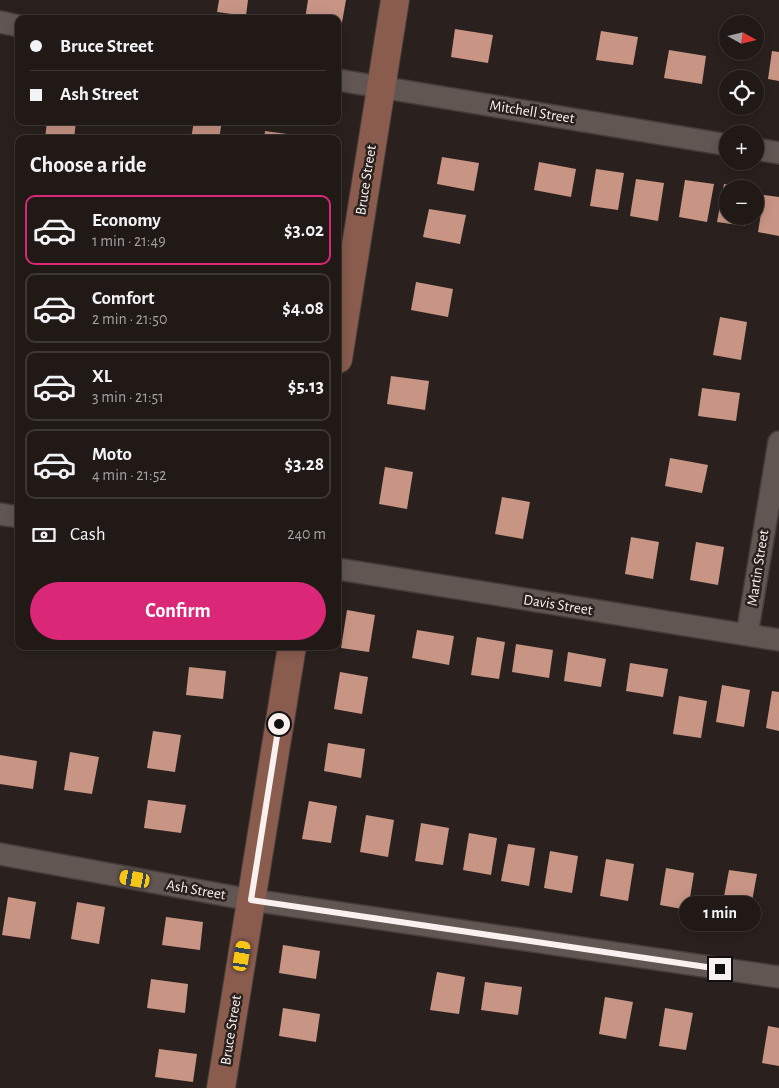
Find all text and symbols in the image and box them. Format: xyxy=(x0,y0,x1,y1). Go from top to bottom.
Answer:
north arrow xyxy=(719,15,764,60)
map controls xyxy=(719,15,764,225)
text: Bruce Street xyxy=(60,37,154,56)
button: locate xyxy=(719,70,764,115)
text: Ash Street xyxy=(60,85,139,104)
street label: Mitchell Street xyxy=(488,98,576,126)
button: + xyxy=(719,125,764,170)
street label: Bruce Street xyxy=(353,144,379,216)
text: Choose a ride xyxy=(30,154,146,176)
button: − xyxy=(719,180,764,225)
icon: car xyxy=(32,208,77,253)
text: Economy xyxy=(92,211,161,230)
text: $3.02 xyxy=(284,221,324,240)
text: 1 min · 21:49 xyxy=(92,233,166,249)
icon: car xyxy=(32,286,77,331)
text: Comfort xyxy=(92,289,154,308)
text: $4.08 xyxy=(282,299,324,318)
text: 2 min · 21:50 xyxy=(92,311,167,327)
icon: car xyxy=(32,364,77,409)
text: XL xyxy=(92,367,112,386)
text: $5.13 xyxy=(288,377,324,396)
text: 3 min · 21:51 xyxy=(92,389,164,405)
icon: car xyxy=(32,442,77,487)
text: Moto xyxy=(92,445,132,464)
text: $3.28 xyxy=(285,455,324,474)
text: 4 min · 21:52 xyxy=(92,467,167,483)
icon: cash xyxy=(30,521,58,549)
text: Cash xyxy=(70,525,106,544)
text: 240 m xyxy=(287,526,326,542)
street label: Martin Street xyxy=(745,528,771,607)
button: Confirm xyxy=(30,582,326,640)
street label: Davis Street xyxy=(522,592,594,618)
route start xyxy=(268,713,290,735)
car xyxy=(118,869,151,889)
street label: Ash Street xyxy=(165,877,227,903)
callout: 1 min xyxy=(679,896,761,932)
text: 1 min xyxy=(703,905,737,921)
car xyxy=(232,940,251,972)
route end xyxy=(709,958,731,980)
street label: Bruce Street xyxy=(218,994,244,1066)

